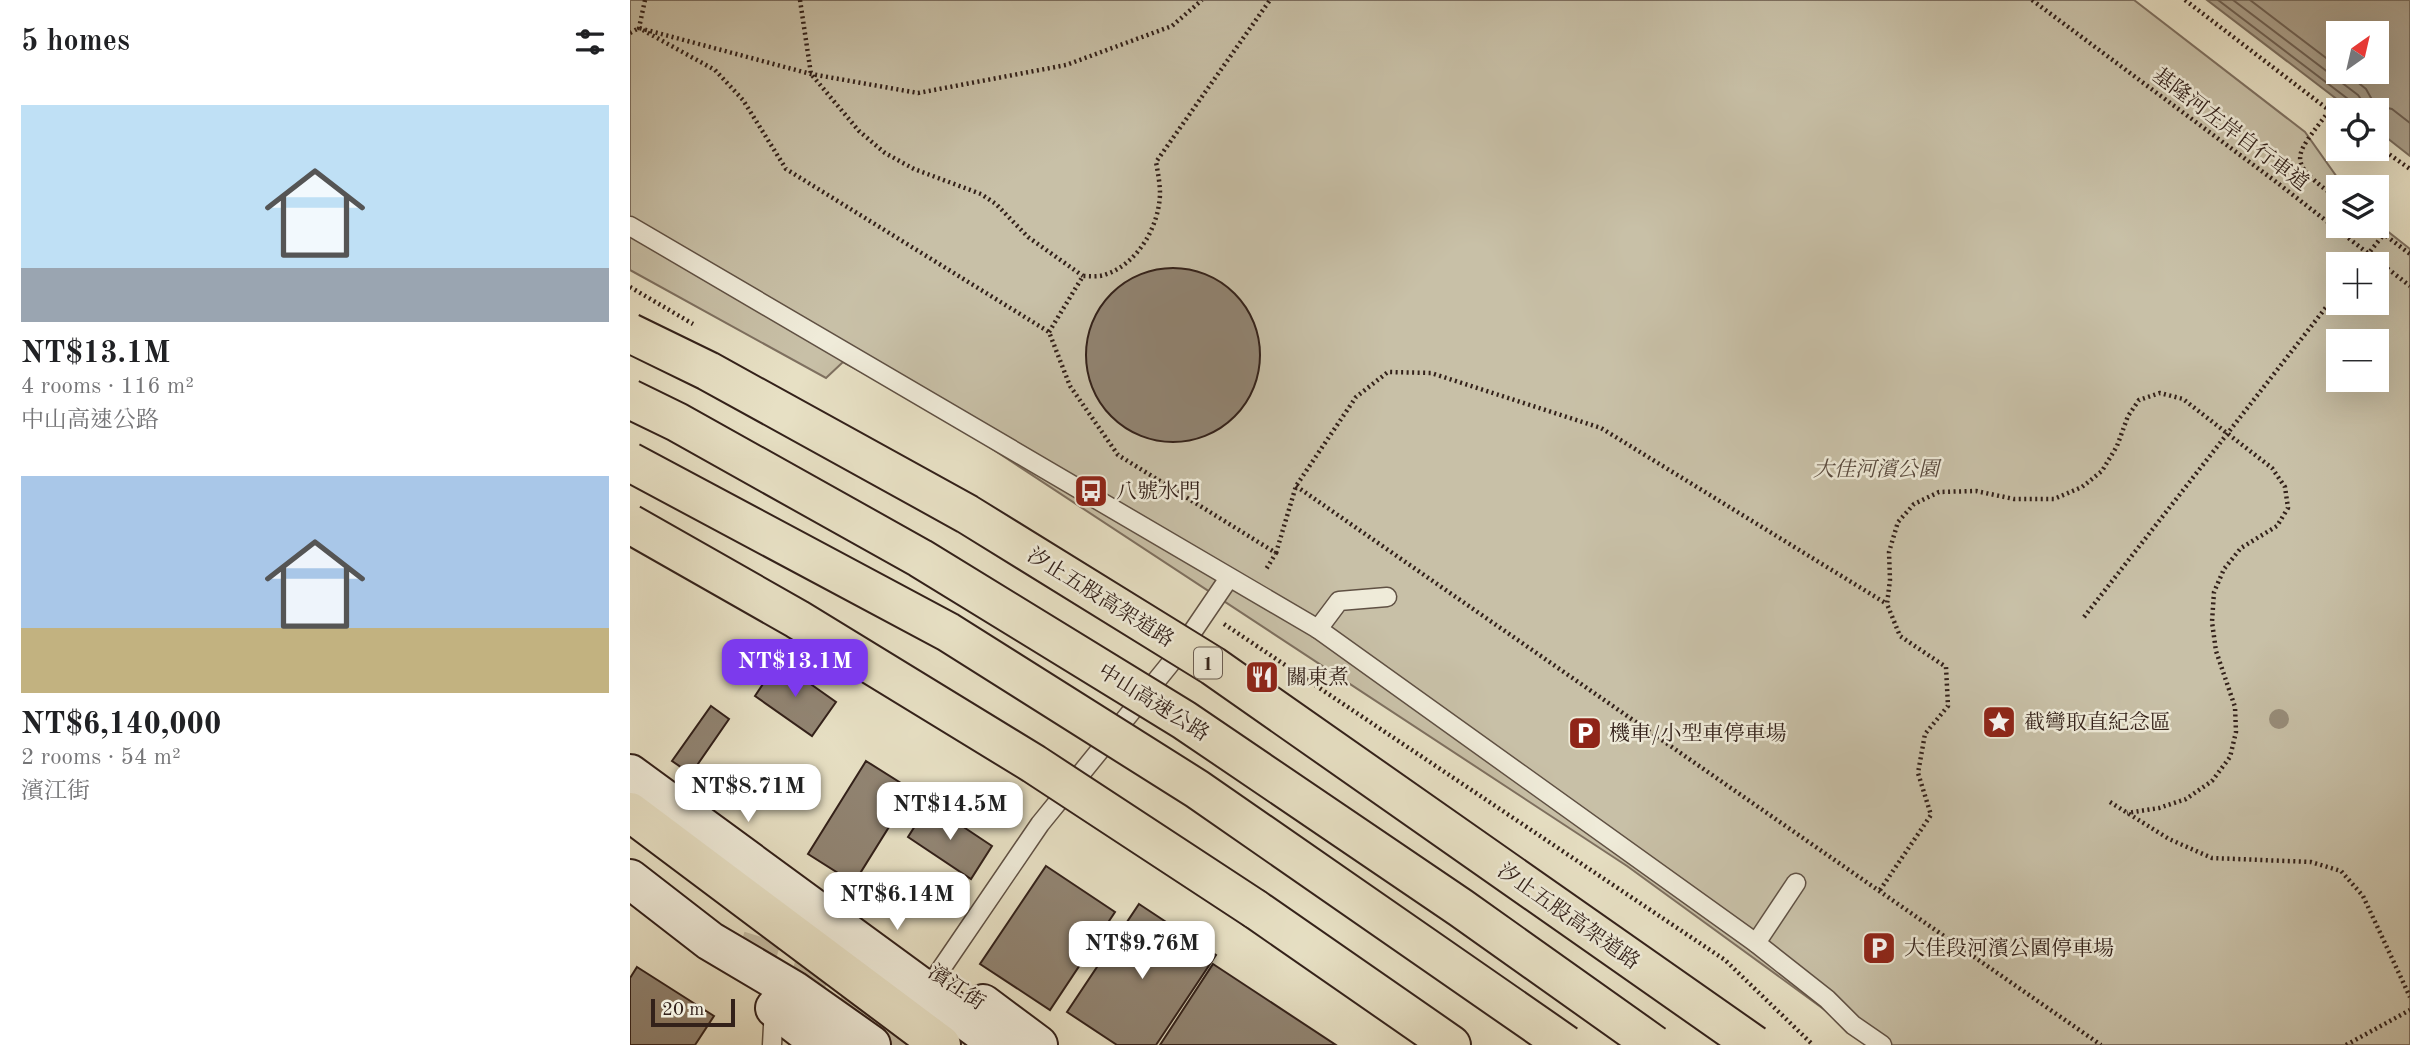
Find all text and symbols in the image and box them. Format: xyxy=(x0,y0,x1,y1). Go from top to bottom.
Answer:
north arrow xyxy=(2326,21,2389,84)
map controls xyxy=(2326,21,2389,392)
icon: filters xyxy=(571,23,609,61)
text: 5 homes xyxy=(21,27,130,57)
street label: 基隆河左岸自行車道 xyxy=(2148,63,2313,195)
button: locate xyxy=(2326,98,2389,161)
icon: home xyxy=(252,150,378,276)
button: layers xyxy=(2326,175,2389,238)
button: + xyxy=(2326,252,2389,315)
button: − xyxy=(2326,329,2389,392)
text: NT$13.1M xyxy=(21,339,170,369)
text: 4 rooms · 116 m² xyxy=(21,375,194,398)
text: 中山高速公路 xyxy=(21,409,159,432)
park label: 大佳河濱公園 xyxy=(1813,458,1942,481)
bus stop icon: 八號水門 xyxy=(1072,472,1110,510)
place label: 八號水門 xyxy=(1116,480,1200,503)
icon: home xyxy=(252,521,378,647)
street label: 汐止五股高架道路 xyxy=(1023,543,1178,652)
pin: NT$13.1M xyxy=(723,640,867,699)
road number: 1 xyxy=(1194,648,1222,678)
text: NT$13.1M xyxy=(738,650,852,673)
street label: 中山高速公路 xyxy=(1094,658,1214,746)
restaurant icon: 關東煮 xyxy=(1243,658,1281,696)
place label: 關東煮 xyxy=(1286,666,1349,689)
place icon: 截彎取直紀念區 xyxy=(1980,703,2018,741)
text: NT$6,140,000 xyxy=(21,710,221,740)
place label: 截彎取直紀念區 xyxy=(2024,711,2171,734)
parking icon: 機車/小型車停車場 xyxy=(1566,714,1604,752)
place label: 機車/小型車停車場 xyxy=(1609,722,1786,745)
text: 2 rooms · 54 m² xyxy=(21,746,181,769)
pin: NT$8.71M xyxy=(676,764,820,824)
text: NT$8.71M xyxy=(691,775,805,798)
text: 濱江街 xyxy=(21,780,90,803)
pin: NT$14.5M xyxy=(878,782,1022,842)
text: NT$14.5M xyxy=(893,793,1007,816)
street label: 汐止五股高架道路 xyxy=(1493,859,1644,974)
pin: NT$6.14M xyxy=(825,872,969,932)
text: NT$6.14M xyxy=(840,883,954,906)
pin: NT$9.76M xyxy=(1070,922,1214,981)
parking icon: 大佳段河濱公園停車場 xyxy=(1860,929,1898,967)
text: NT$9.76M xyxy=(1085,932,1199,955)
place label: 大佳段河濱公園停車場 xyxy=(1904,936,2114,960)
street label: 濱江街 xyxy=(924,960,989,1015)
scale bar xyxy=(651,996,735,1028)
text: 20 m xyxy=(662,1001,704,1020)

